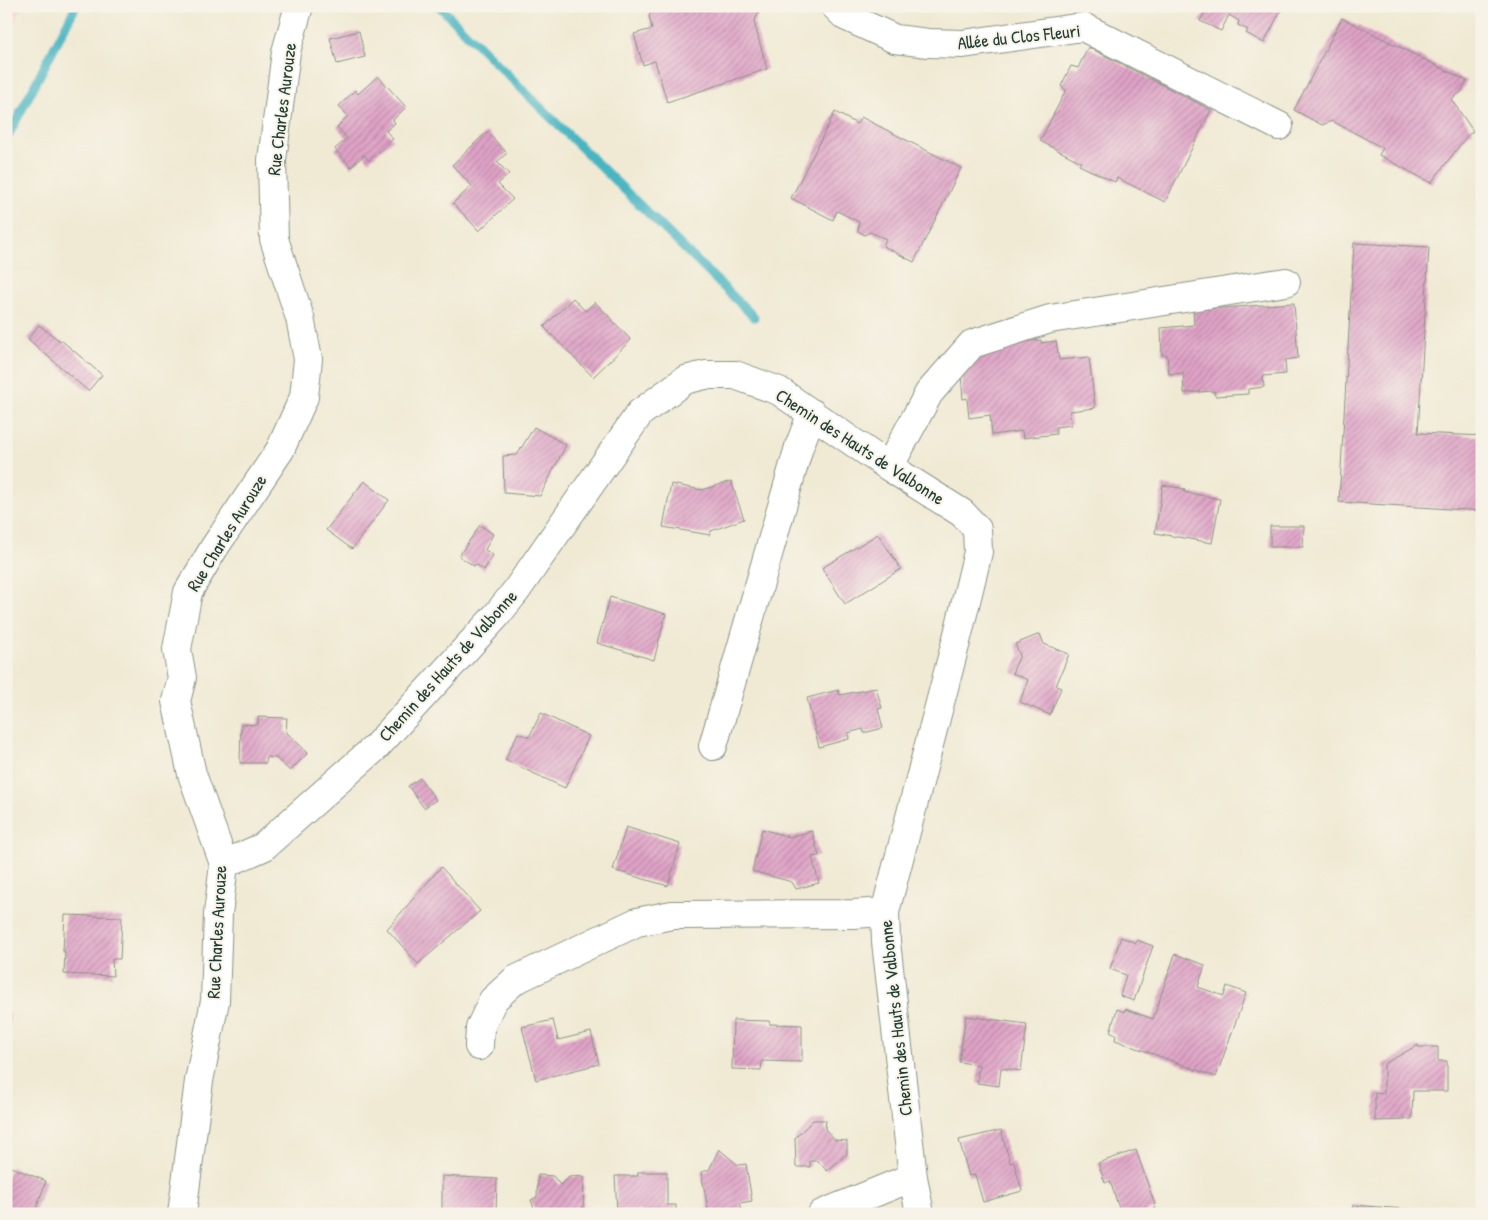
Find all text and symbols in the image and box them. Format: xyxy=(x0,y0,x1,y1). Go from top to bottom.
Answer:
street label: Allée du Clos Fleuri xyxy=(956,18,1082,55)
street label: Rue Charles Aurouze xyxy=(261,41,302,177)
street label: Chemin des Hauts de Valbonne xyxy=(771,383,950,511)
street label: Rue Charles Aurouze xyxy=(181,470,273,596)
street label: Chemin des Hauts de Valbonne xyxy=(373,584,523,747)
street label: Rue Charles Aurouze xyxy=(201,865,232,999)
street label: Chemin des Hauts de Valbonne xyxy=(873,919,918,1117)

